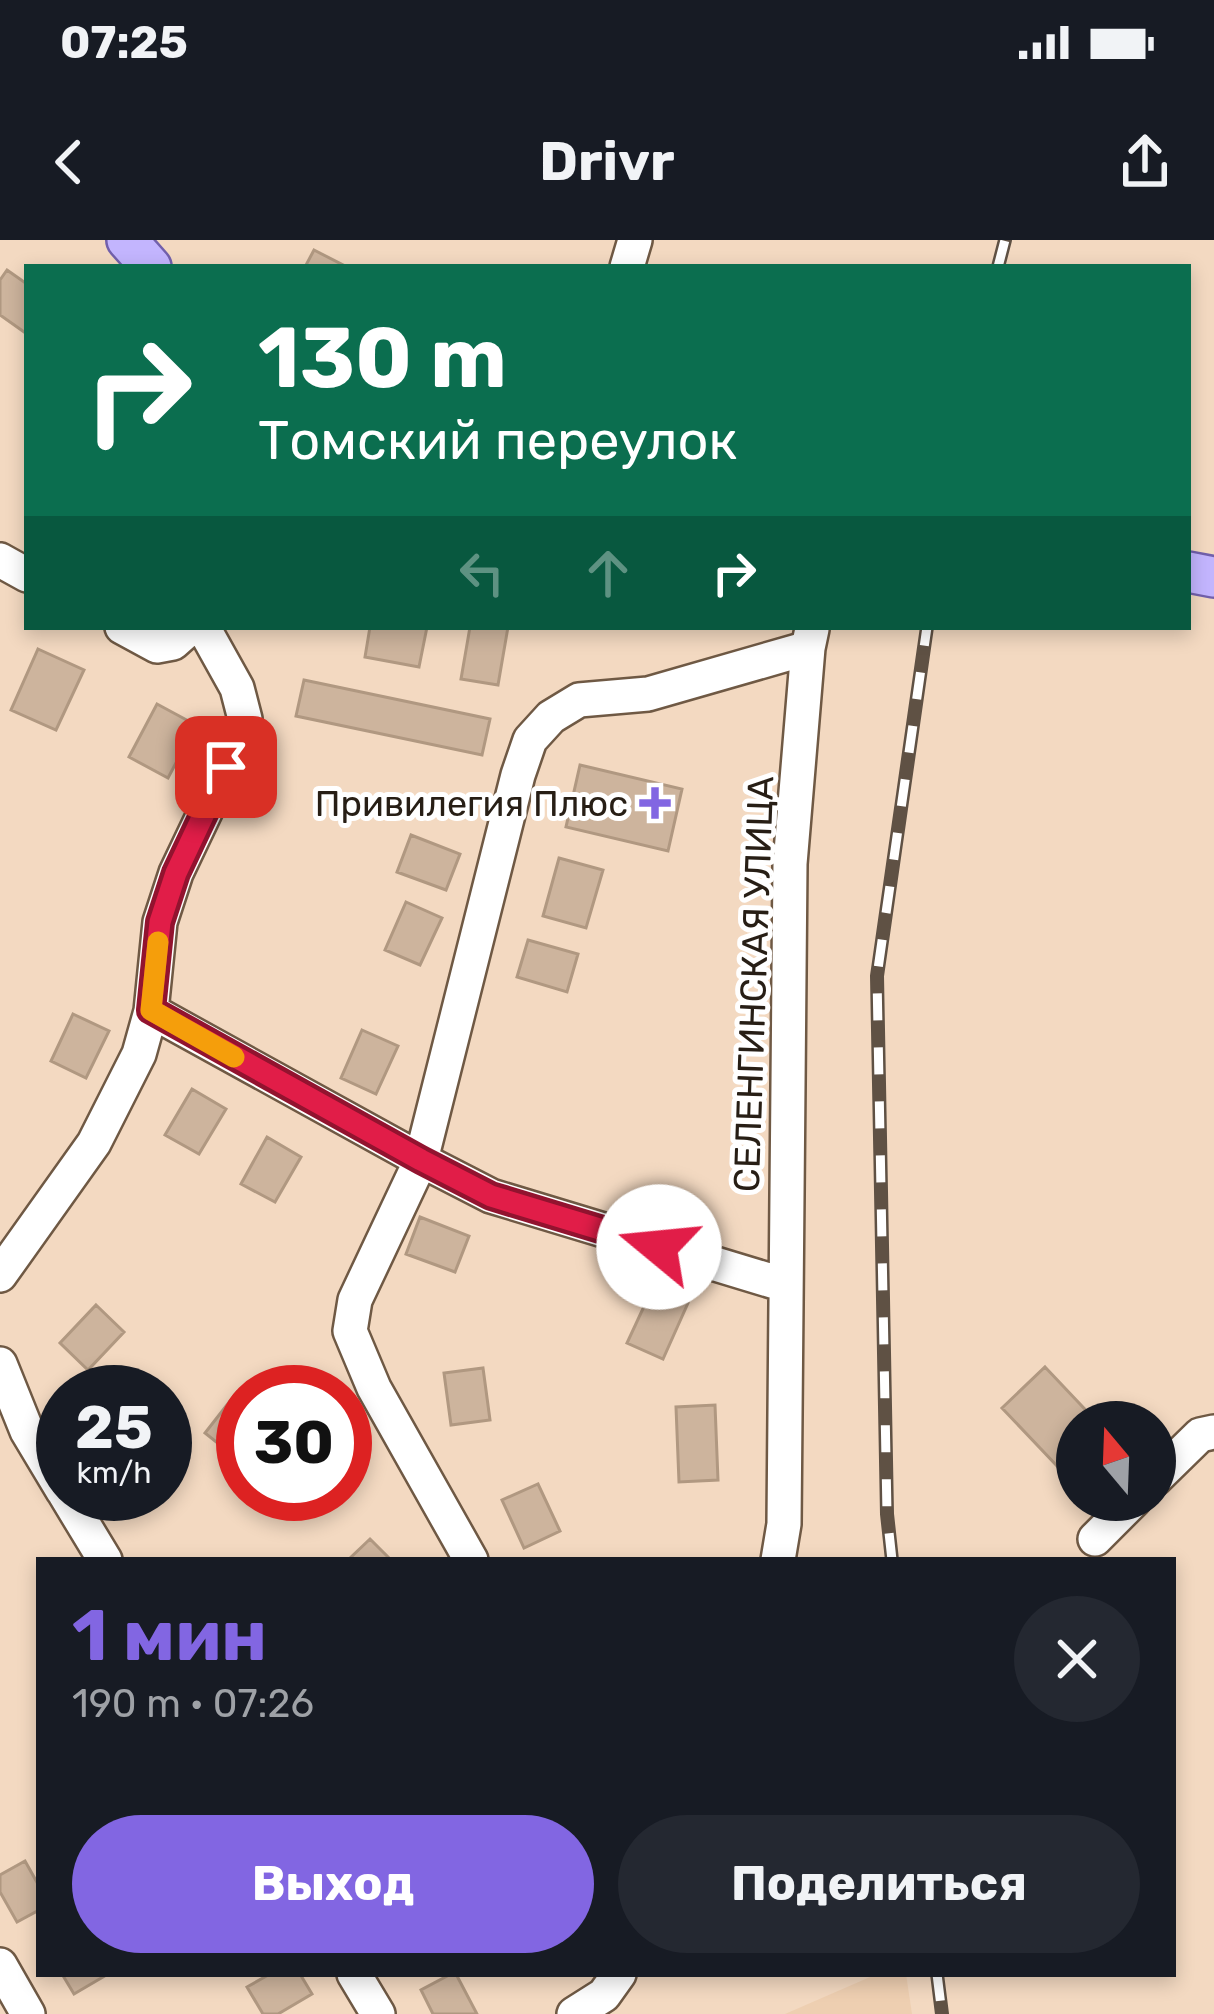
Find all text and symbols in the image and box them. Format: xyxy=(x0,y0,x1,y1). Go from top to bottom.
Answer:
text: 07:25 xyxy=(60,16,188,69)
icon: back xyxy=(36,129,102,195)
icon: share xyxy=(1112,129,1178,195)
text: Drivr xyxy=(539,130,675,194)
text: 130 m xyxy=(258,308,507,408)
icon: right xyxy=(60,312,216,468)
text: Томский переулок xyxy=(258,409,738,473)
icon: left xyxy=(449,540,515,606)
icon: ahead xyxy=(575,540,641,606)
icon: right xyxy=(701,540,767,606)
pin xyxy=(175,716,277,818)
icon: arrive xyxy=(193,734,259,800)
street label: СЕЛЕНГИНСКАЯ УЛИЦА xyxy=(725,775,782,1193)
place label: Привилегия Плюс xyxy=(315,782,628,825)
marker: Привилегия Плюс xyxy=(639,787,671,819)
position arrow xyxy=(596,1184,722,1310)
speed limit sign: 30 xyxy=(216,1365,372,1521)
text: 25 xyxy=(75,1392,153,1463)
north arrow xyxy=(1056,1401,1176,1521)
map controls xyxy=(1056,1401,1176,1521)
text: km/h xyxy=(77,1455,151,1491)
text: 1 мин xyxy=(72,1593,267,1678)
button: close xyxy=(1014,1596,1140,1722)
text: 190 m · 07:26 xyxy=(72,1681,314,1727)
button: Выход xyxy=(72,1815,594,1953)
button: Поделиться xyxy=(618,1815,1140,1953)

